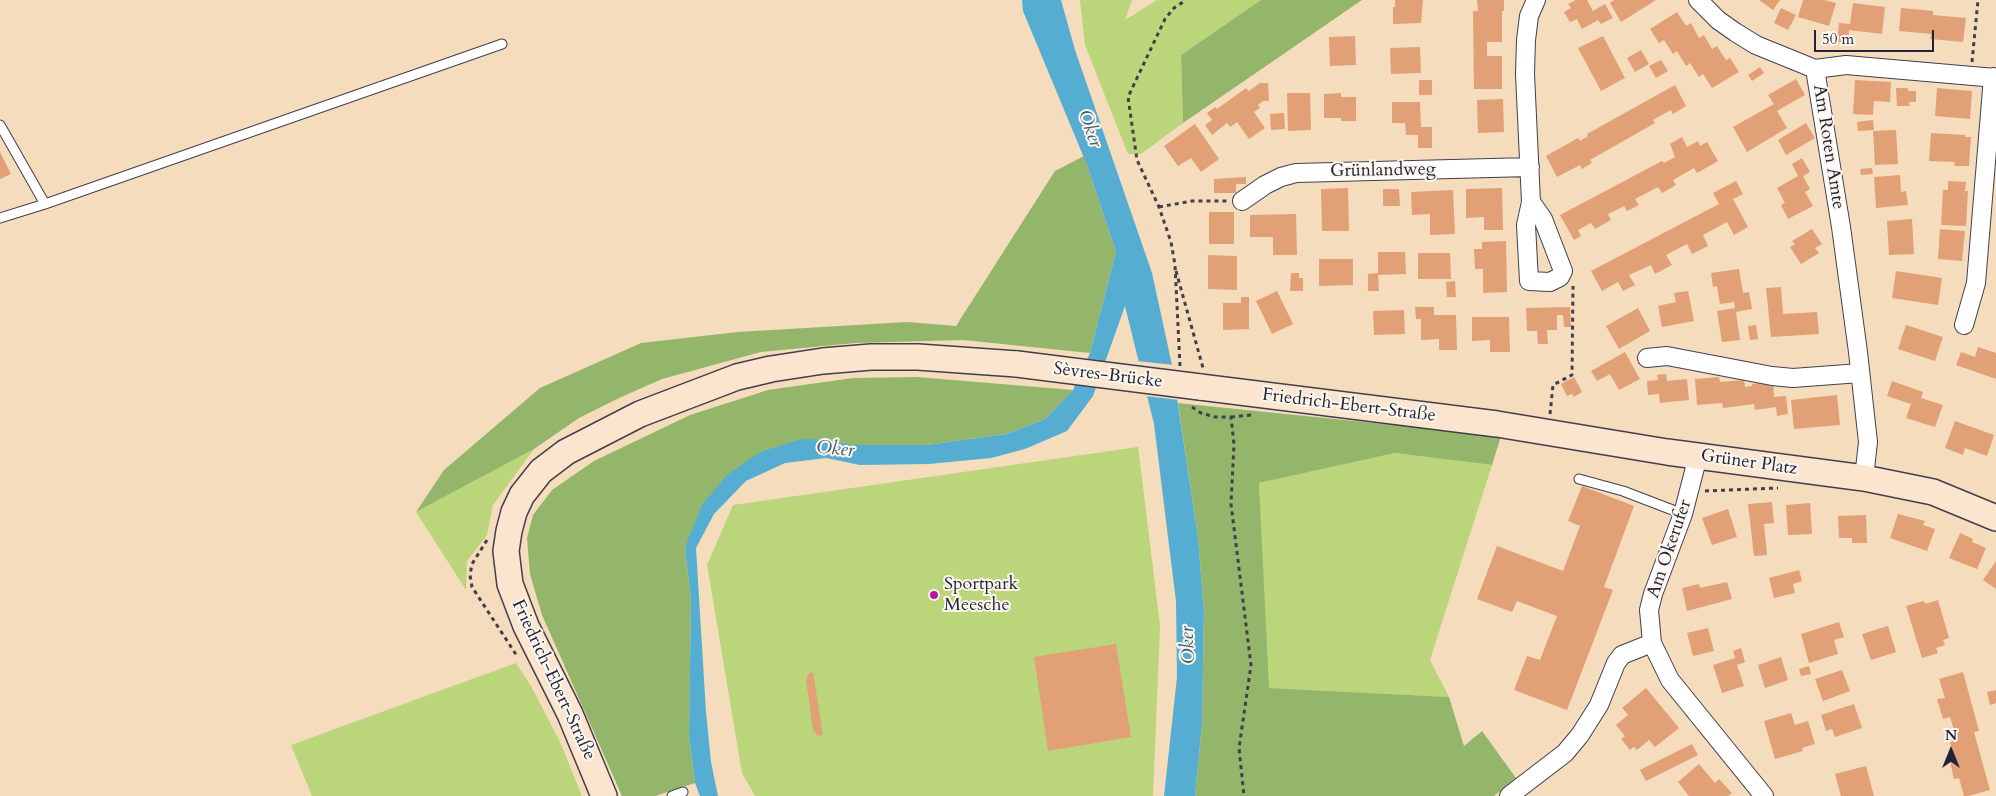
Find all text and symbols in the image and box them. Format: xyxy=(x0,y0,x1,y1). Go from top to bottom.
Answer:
scale bar xyxy=(1816,20,1936,52)
text: 50 m xyxy=(1822,29,1854,49)
street label: Am Roten Amte xyxy=(1807,83,1849,211)
water label: Oker xyxy=(1072,107,1106,151)
street label: Grünlandweg xyxy=(1330,159,1436,183)
street label: Sèvres-Brücke xyxy=(1052,359,1164,393)
street label: Friedrich-Ebert-Straße xyxy=(1261,385,1437,427)
water label: Oker xyxy=(815,437,855,463)
street label: Grüner Platz xyxy=(1699,446,1799,480)
street label: Am Okerufer xyxy=(1643,497,1697,601)
place label: Sportpark Meesche xyxy=(944,574,1018,616)
marker: Sportpark Meesche xyxy=(928,589,940,601)
street label: Friedrich-Ebert-Straße xyxy=(506,596,600,764)
water label: Oker xyxy=(1177,625,1201,665)
north arrow xyxy=(1926,726,1976,776)
text: N xyxy=(1945,726,1957,745)

